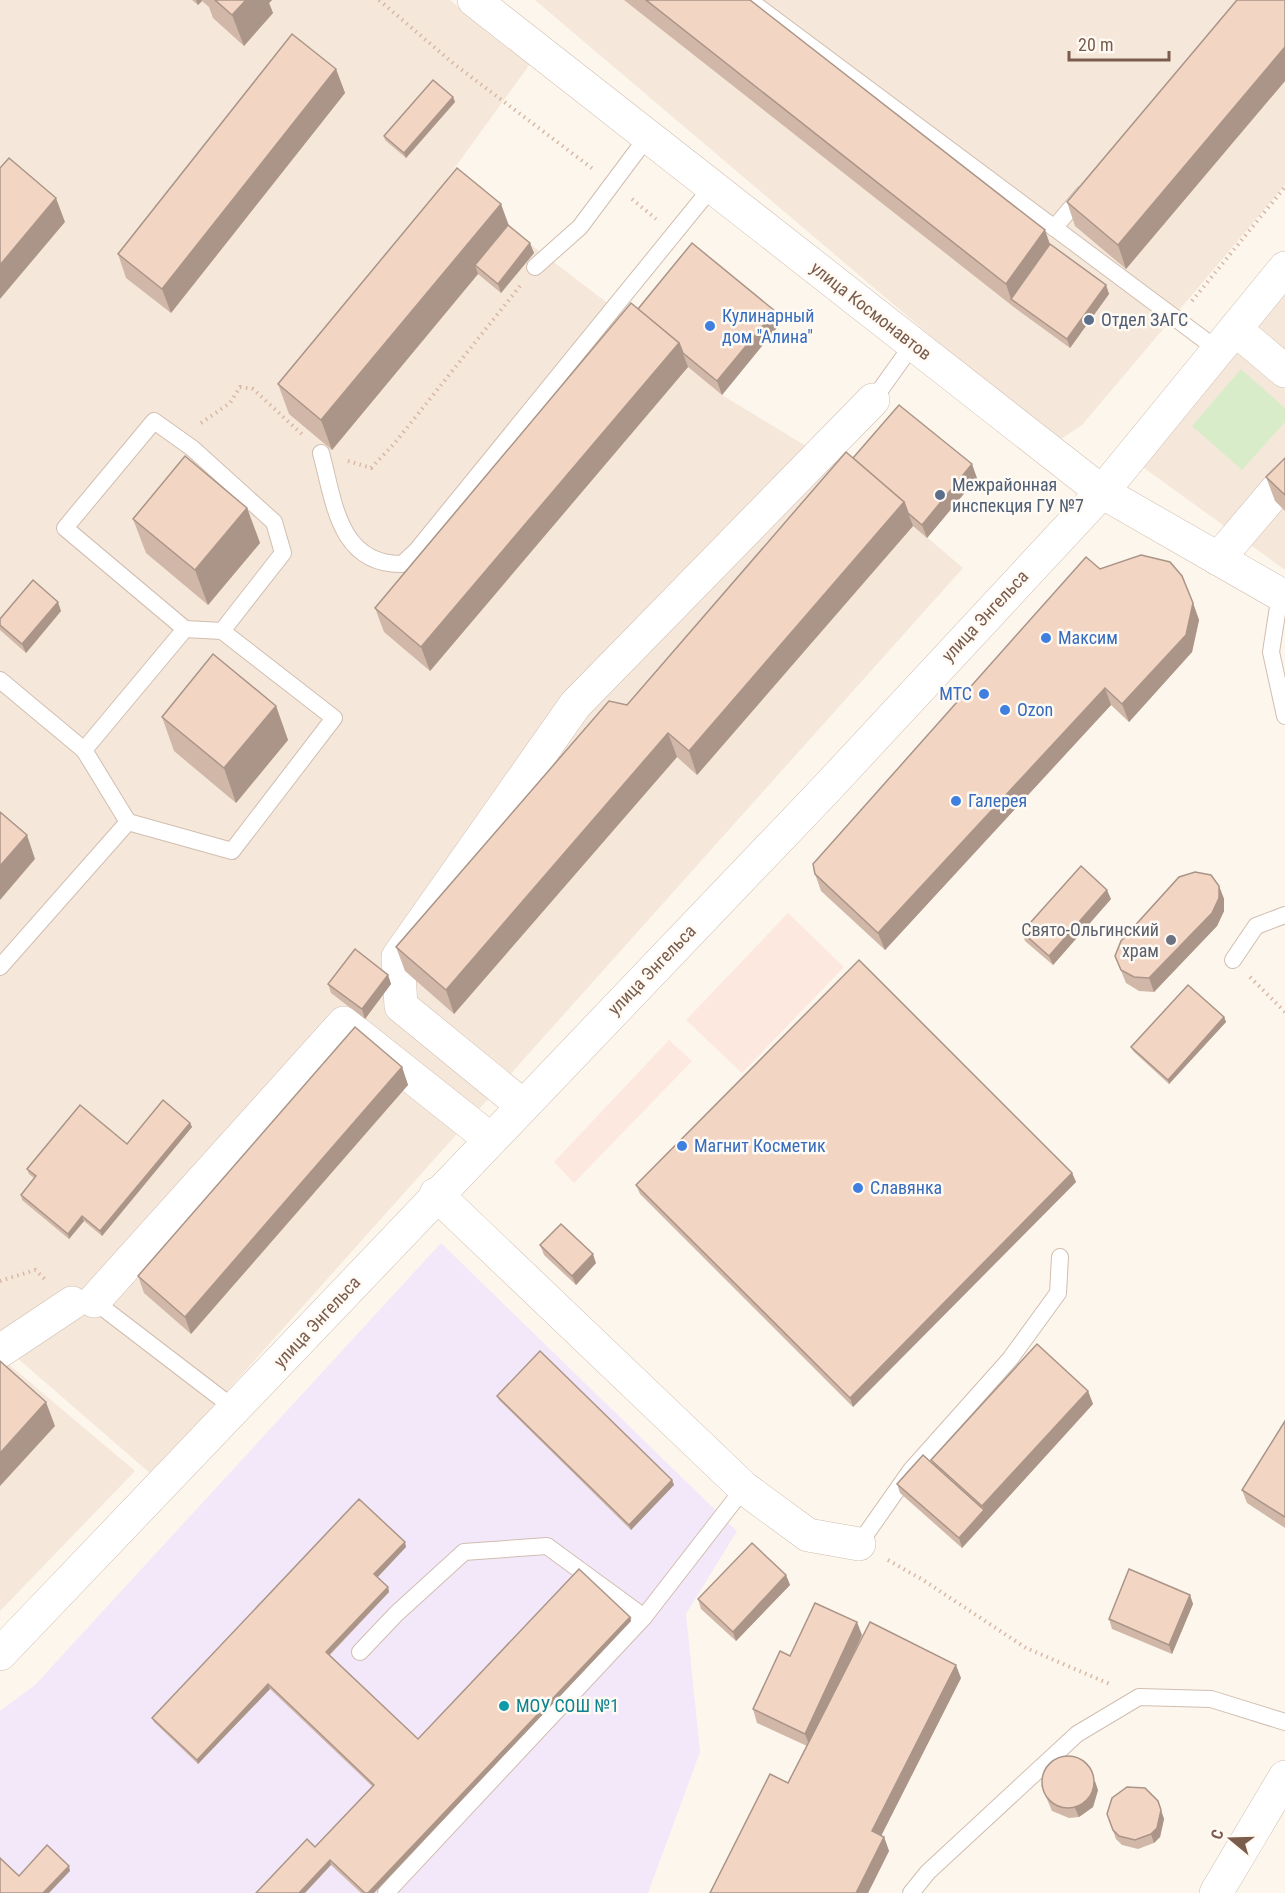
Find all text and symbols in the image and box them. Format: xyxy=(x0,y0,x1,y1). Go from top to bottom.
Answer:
scale bar xyxy=(1069,24,1170,62)
text: 20 m xyxy=(1078,34,1113,55)
street label: улица Космонавтов xyxy=(807,257,936,364)
place label: Кулинарный дом "Алина" xyxy=(722,305,814,347)
place label: Отдел ЗАГС xyxy=(1101,309,1188,330)
marker: Отдел ЗАГС xyxy=(1082,313,1096,327)
marker: Кулинарный дом "Алина" xyxy=(703,319,717,333)
place label: Межрайонная инспекция ГУ №7 xyxy=(952,474,1084,516)
marker: Межрайонная инспекция ГУ №7 xyxy=(933,488,947,502)
street label: улица Энгельса xyxy=(937,566,1032,666)
place label: Максим xyxy=(1058,627,1118,648)
marker: Максим xyxy=(1039,631,1053,645)
place label: МТС xyxy=(939,683,972,704)
marker: МТС xyxy=(977,687,991,701)
place label: Ozon xyxy=(1017,699,1053,720)
marker: Ozon xyxy=(998,703,1012,717)
place label: Галерея xyxy=(968,790,1027,811)
marker: Галерея xyxy=(949,794,963,808)
place label: Свято-Ольгинский храм xyxy=(1021,919,1159,961)
street label: улица Энгельса xyxy=(603,920,700,1019)
marker: Свято-Ольгинский храм xyxy=(1164,933,1178,947)
place label: Магнит Косметик xyxy=(694,1135,826,1156)
marker: Магнит Косметик xyxy=(675,1139,689,1153)
place label: Славянка xyxy=(870,1177,942,1198)
marker: Славянка xyxy=(851,1181,865,1195)
street label: улица Энгельса xyxy=(269,1272,364,1372)
place label: МОУ СОШ №1 xyxy=(516,1695,619,1716)
marker: МОУ СОШ №1 xyxy=(497,1699,511,1713)
north arrow xyxy=(1201,1809,1261,1869)
text: С xyxy=(1207,1827,1228,1842)

